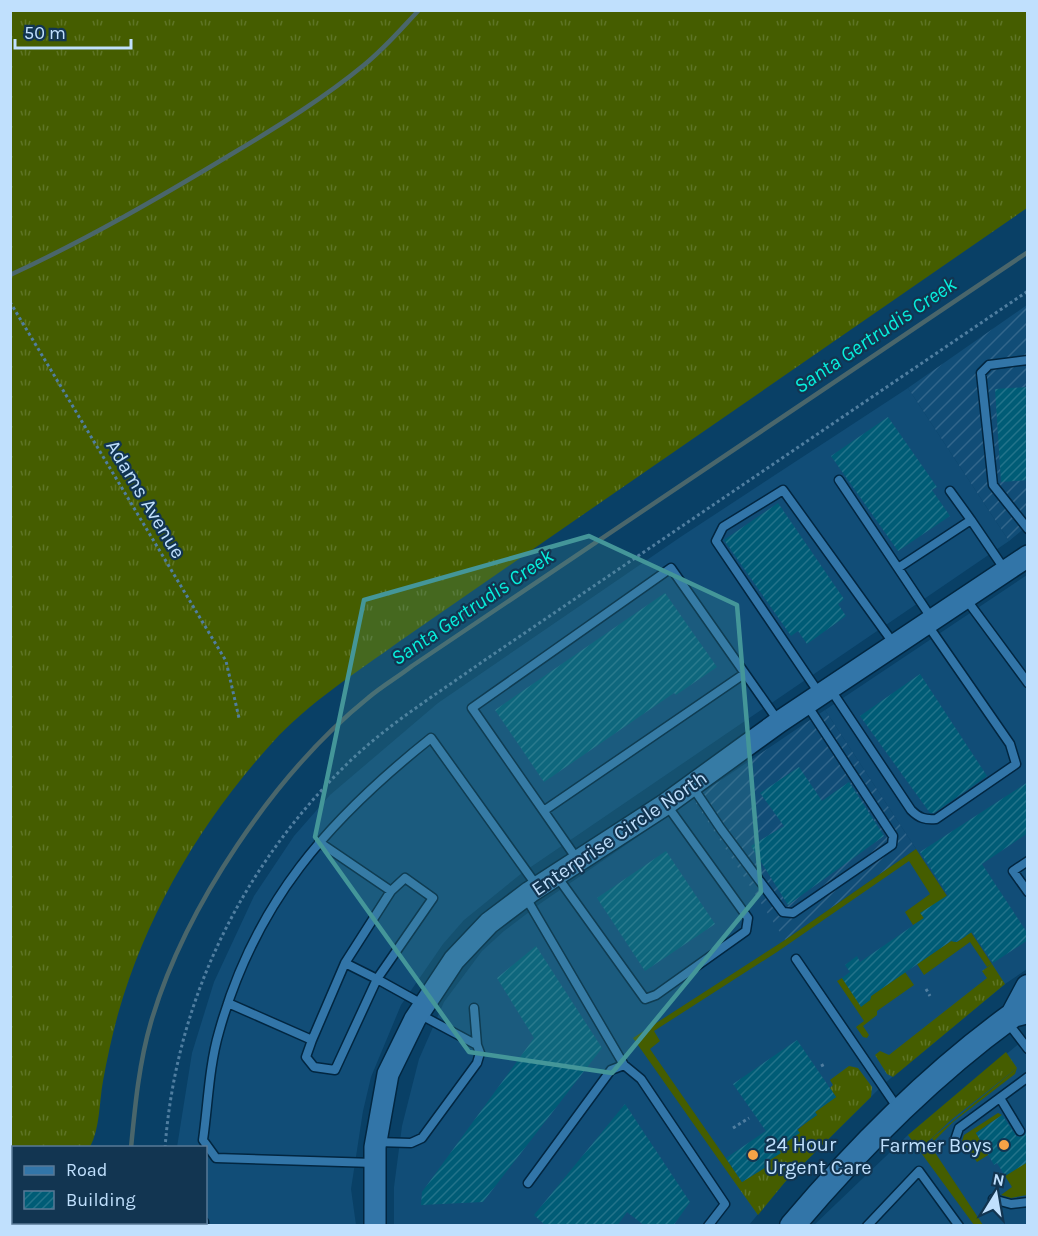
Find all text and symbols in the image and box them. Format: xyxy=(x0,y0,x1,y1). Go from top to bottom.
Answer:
scale bar xyxy=(15,12,130,50)
text: 50 m xyxy=(24,22,66,44)
water label: Santa Gertrudis Creek xyxy=(789,272,961,398)
street label: Adams Avenue xyxy=(101,436,190,563)
water label: Santa Gertrudis Creek xyxy=(386,544,558,670)
street label: Enterprise Circle North xyxy=(527,766,711,901)
place label: 24 Hour Urgent Care xyxy=(765,1133,872,1179)
place label: Farmer Boys xyxy=(880,1134,992,1157)
marker: Farmer Boys xyxy=(997,1138,1011,1152)
legend xyxy=(12,1146,207,1224)
marker: 24 Hour Urgent Care xyxy=(746,1148,760,1162)
text: Road xyxy=(66,1159,107,1181)
north arrow xyxy=(966,1164,1026,1224)
text: N xyxy=(991,1169,1006,1190)
text: Building xyxy=(66,1189,136,1211)

